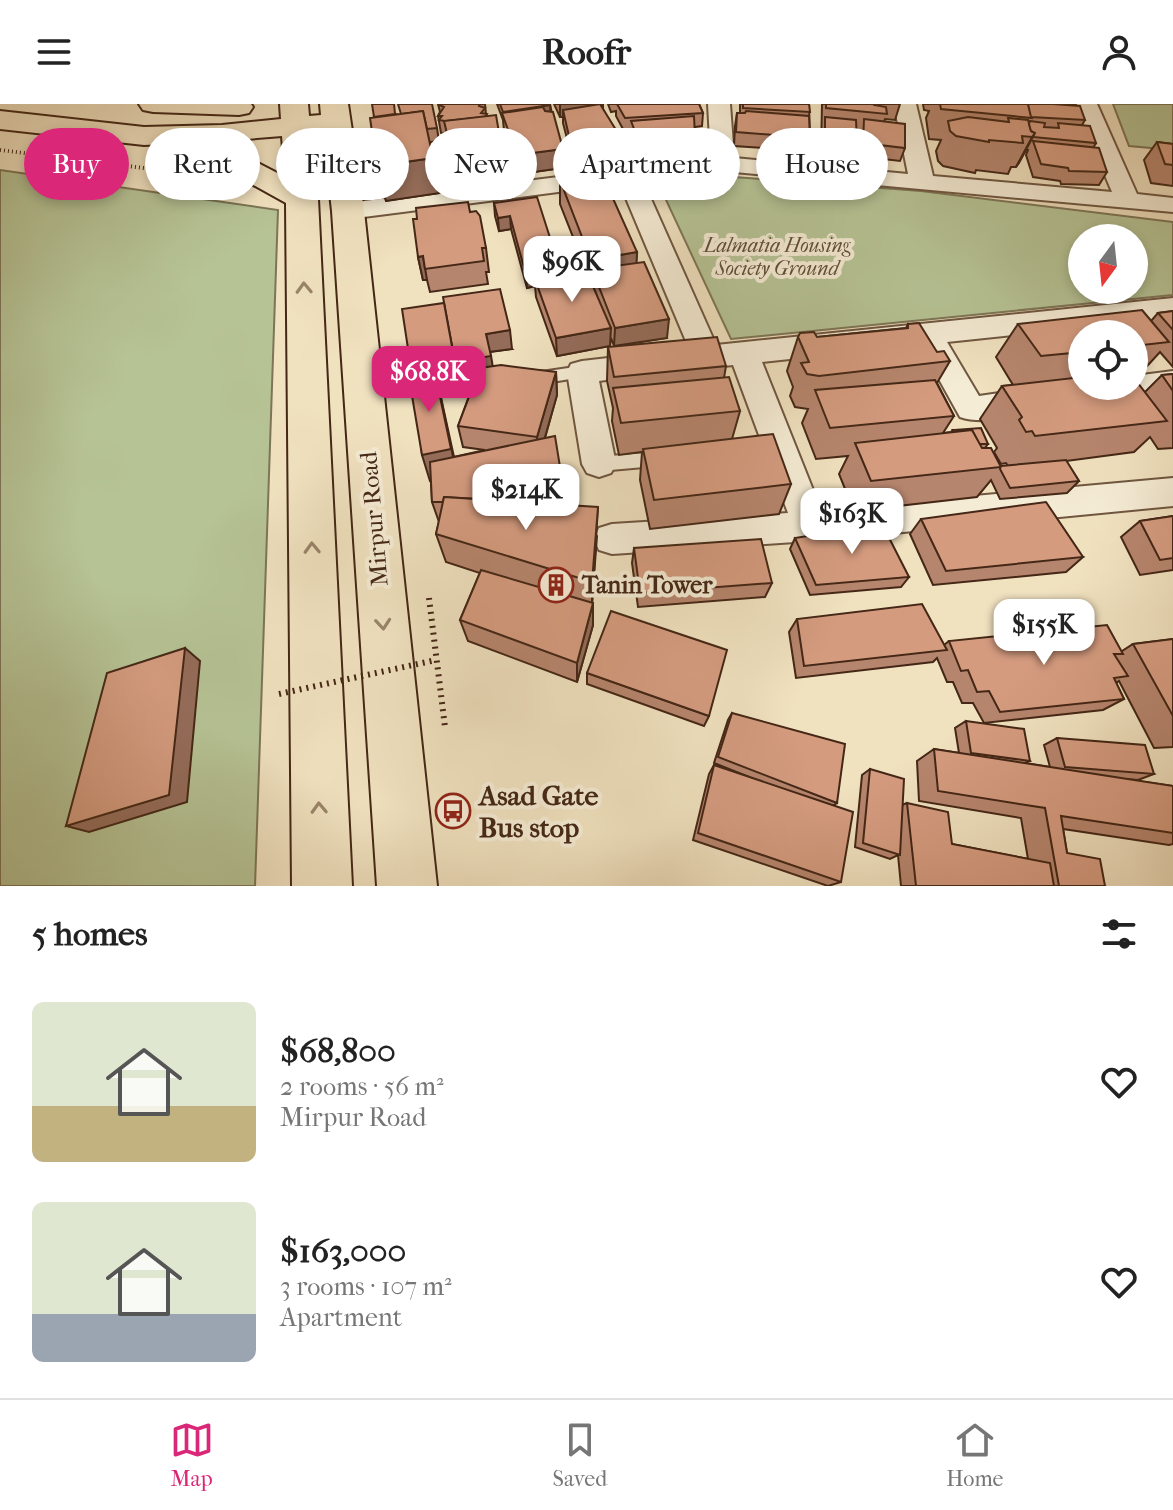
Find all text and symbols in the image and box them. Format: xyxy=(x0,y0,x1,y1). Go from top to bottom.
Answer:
icon: menu xyxy=(32,30,76,74)
icon: person xyxy=(1097,30,1141,74)
text: Roofr xyxy=(542,31,631,73)
chip: Buy xyxy=(24,128,129,200)
chip: Rent xyxy=(145,128,260,200)
chip: Filters xyxy=(276,128,409,200)
chip: New xyxy=(425,128,537,200)
chip: Apartment xyxy=(553,128,740,200)
chip: House xyxy=(756,128,888,200)
north arrow xyxy=(1068,224,1148,304)
map controls xyxy=(1068,224,1148,400)
park label: Lalmatia Housing Society Ground xyxy=(702,234,852,280)
pin: $96K xyxy=(525,236,619,304)
text: $96K xyxy=(542,246,602,277)
one-way arrow xyxy=(296,281,313,294)
button: locate xyxy=(1068,320,1148,400)
pin: $68.8K xyxy=(364,346,494,414)
text: $68.8K xyxy=(390,356,468,387)
street label: Mirpur Road xyxy=(354,450,394,588)
pin: $214K xyxy=(470,464,582,532)
text: $214K xyxy=(490,474,562,505)
pin: $163K xyxy=(796,488,908,556)
text: $163K xyxy=(818,498,886,529)
one-way arrow xyxy=(303,541,320,554)
building icon: Tanin Tower xyxy=(537,566,575,604)
place label: Tanin Tower xyxy=(581,571,713,599)
pin: $155K xyxy=(988,599,1100,667)
text: $155K xyxy=(1012,609,1076,640)
one-way arrow xyxy=(374,618,391,631)
place label: Asad Gate Bus stop xyxy=(477,779,598,844)
bus stop icon: Asad Gate Bus stop xyxy=(434,792,472,830)
one-way arrow xyxy=(311,801,328,814)
icon: filters xyxy=(1097,912,1141,956)
text: 5 homes xyxy=(32,914,147,954)
text: $68,800 xyxy=(280,1031,396,1071)
icon: home xyxy=(96,1034,192,1130)
icon: heart xyxy=(1097,1060,1141,1104)
text: 2 rooms · 56 m² xyxy=(280,1071,444,1102)
text: Mirpur Road xyxy=(280,1102,426,1133)
text: $163,000 xyxy=(280,1231,406,1271)
icon: home xyxy=(96,1234,192,1330)
icon: heart xyxy=(1097,1260,1141,1304)
text: 3 rooms · 107 m² xyxy=(280,1271,452,1302)
text: Apartment xyxy=(280,1302,402,1333)
tab: Map xyxy=(170,1418,214,1492)
tab: Saved xyxy=(553,1418,607,1492)
tab: Home xyxy=(946,1418,1003,1492)

